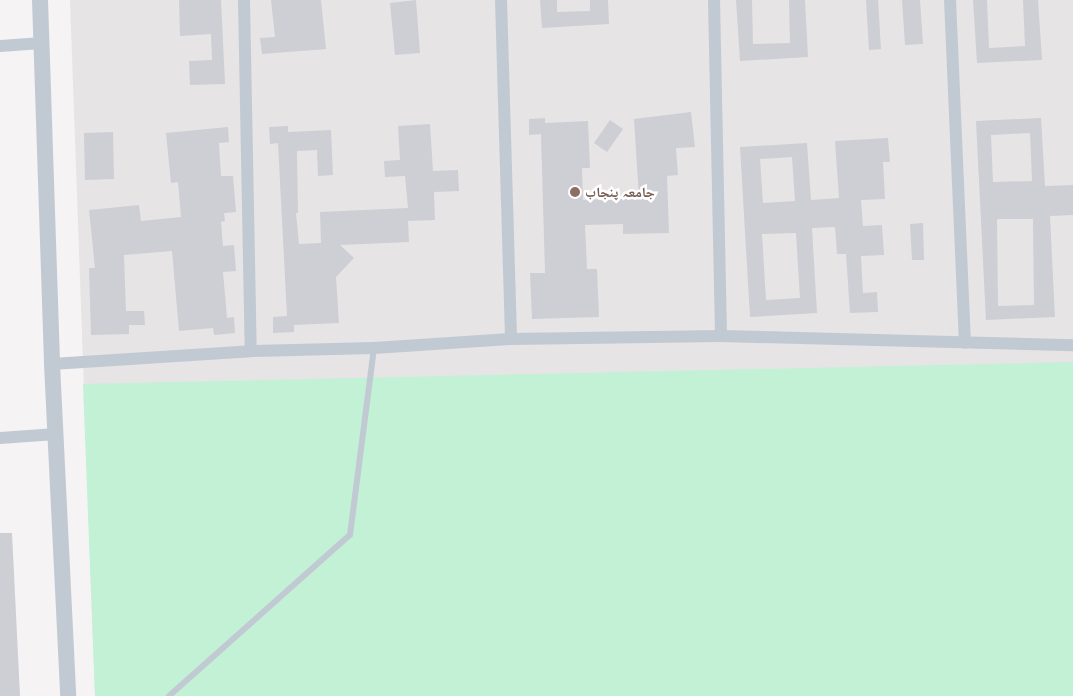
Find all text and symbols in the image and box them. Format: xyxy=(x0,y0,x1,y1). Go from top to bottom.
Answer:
place label: جامعہ پنجاب xyxy=(585,184,655,200)
marker: جامعہ پنجاب xyxy=(569,186,581,198)

